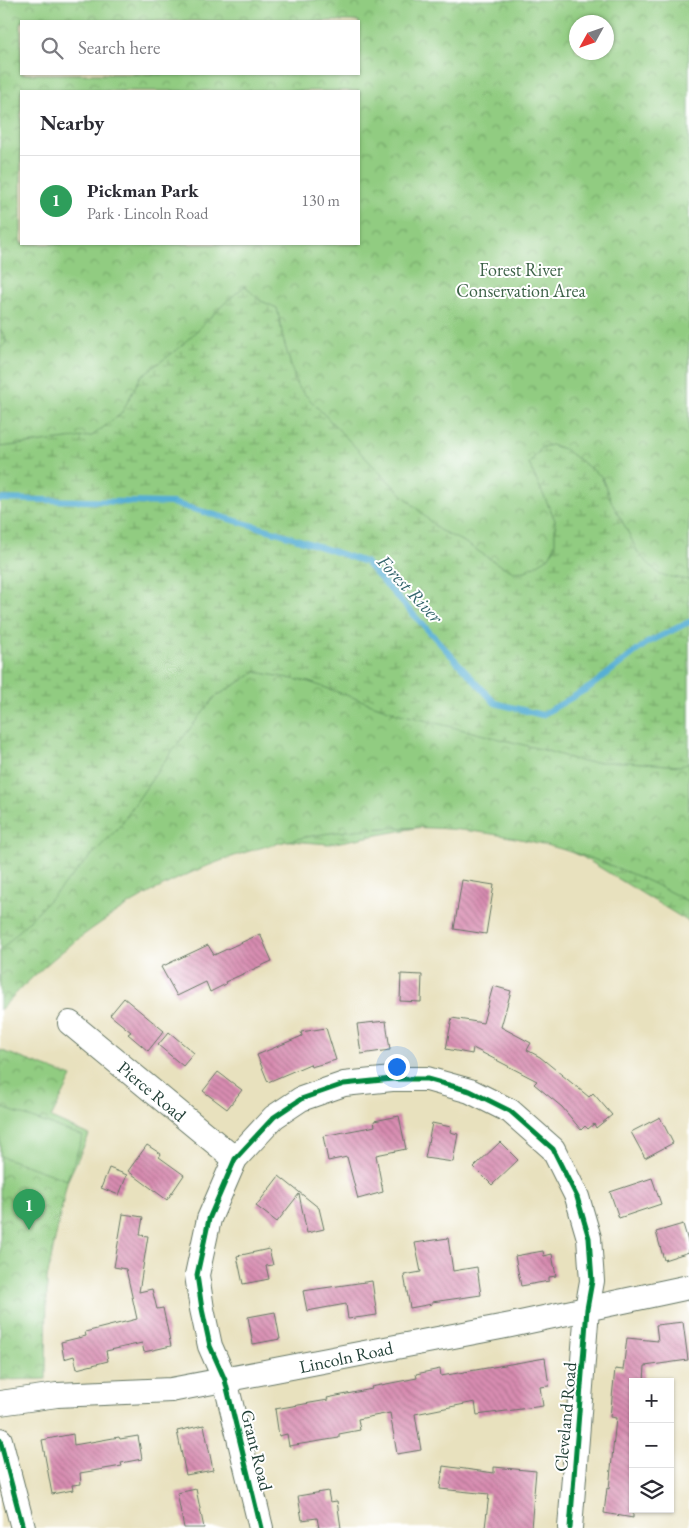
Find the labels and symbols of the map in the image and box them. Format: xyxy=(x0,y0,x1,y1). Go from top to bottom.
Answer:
north arrow xyxy=(569,15,614,60)
park label: Forest River Conservation Area xyxy=(456,258,587,302)
water label: Forest River xyxy=(371,549,449,629)
your location xyxy=(384,1054,410,1080)
street label: Pierce Road xyxy=(113,1056,192,1127)
pin: 1 xyxy=(13,1189,45,1230)
street label: Lincoln Road xyxy=(297,1336,396,1378)
street label: Cleveland Road xyxy=(549,1360,581,1473)
street label: Grant Road xyxy=(236,1407,278,1494)

